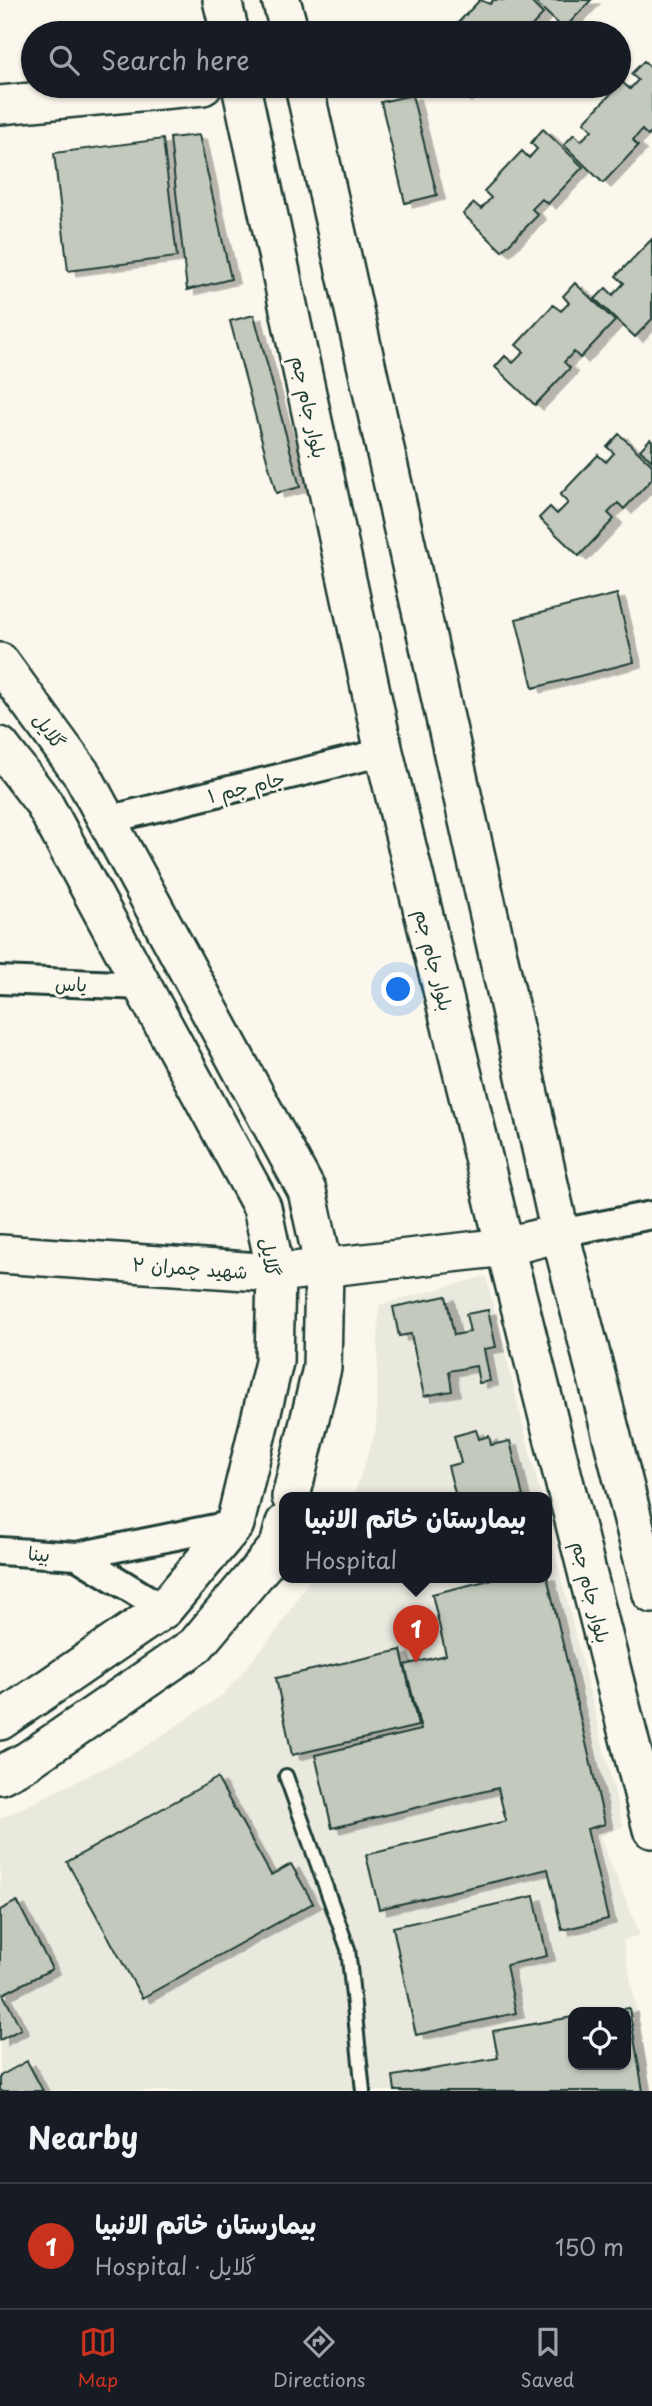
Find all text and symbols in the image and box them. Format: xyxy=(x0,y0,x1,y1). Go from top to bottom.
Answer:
search box xyxy=(21,21,631,98)
text: Search here xyxy=(101,40,250,79)
icon: search xyxy=(45,41,83,79)
street label: بلوار جام جم xyxy=(284,353,334,461)
street label: گلایل xyxy=(27,706,73,754)
street label: جام جم ۱ xyxy=(204,763,288,811)
street label: بلوار جام جم xyxy=(407,906,461,1014)
street label: یاس xyxy=(54,968,88,998)
your location xyxy=(381,972,415,1006)
street label: گلایل xyxy=(254,1235,288,1279)
street label: شهید چمران ۲ xyxy=(131,1249,249,1285)
popup xyxy=(279,1492,552,1583)
text: بیمارستان خاتم الانبیا xyxy=(305,1498,526,1537)
street label: بینا xyxy=(27,1538,51,1568)
street label: بلوار جام جم xyxy=(564,1538,618,1646)
text: Hospital xyxy=(305,1542,397,1577)
pin: 1 xyxy=(393,1605,439,1663)
map controls xyxy=(568,2007,631,2070)
button: locate xyxy=(568,2007,631,2070)
text: Nearby xyxy=(28,2114,138,2159)
text: بیمارستان خاتم الانبیا xyxy=(95,2204,317,2243)
text: 1 xyxy=(46,2229,57,2264)
text: 150 m xyxy=(555,2229,624,2264)
text: Hospital · گلایل xyxy=(95,2248,256,2283)
tab: Map xyxy=(78,2323,118,2393)
tab: Directions xyxy=(273,2323,366,2393)
tab: Saved xyxy=(521,2323,574,2393)

